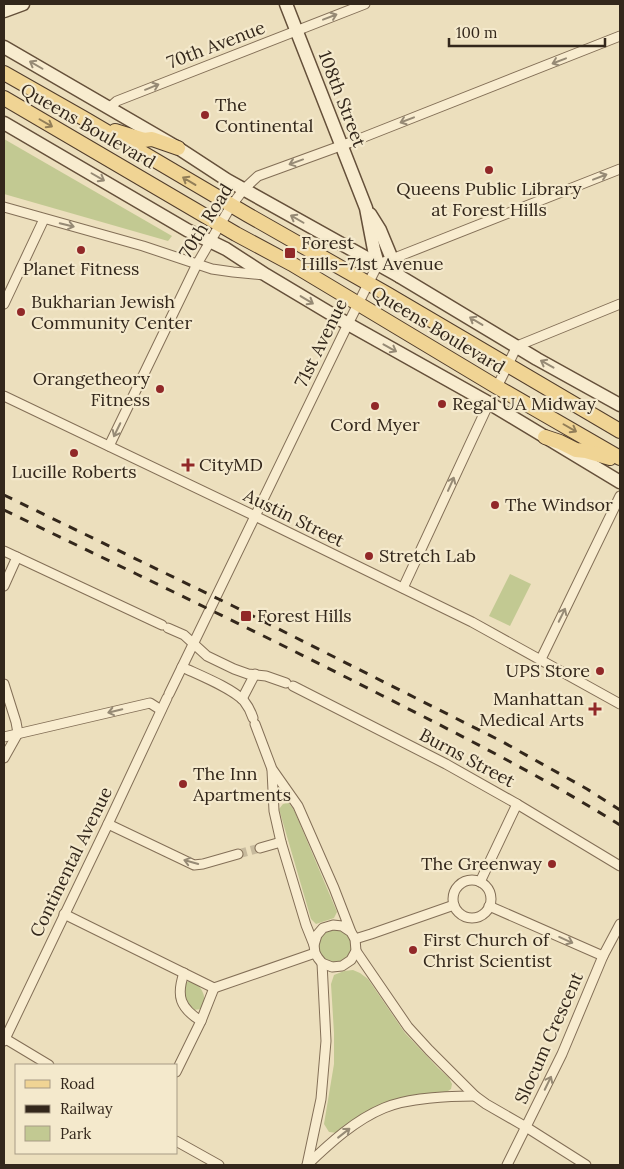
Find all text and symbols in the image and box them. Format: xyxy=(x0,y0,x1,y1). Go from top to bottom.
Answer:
one-way arrow xyxy=(322,12,338,21)
street label: 70th Avenue xyxy=(164,15,268,74)
scale bar xyxy=(449,15,605,47)
text: 100 m xyxy=(456,23,497,42)
street label: 108th Street xyxy=(314,47,371,150)
one-way arrow xyxy=(551,57,566,66)
one-way arrow xyxy=(29,60,44,70)
street label: Queens Boulevard xyxy=(17,78,160,174)
one-way arrow xyxy=(144,82,160,91)
place label: The Continental xyxy=(215,93,314,137)
marker: The Continental xyxy=(199,109,211,121)
one-way arrow xyxy=(400,116,415,125)
one-way arrow xyxy=(38,118,52,128)
one-way arrow xyxy=(288,158,304,167)
marker: Queens Public Library at Forest Hills xyxy=(483,164,495,176)
one-way arrow xyxy=(592,172,607,181)
one-way arrow xyxy=(90,173,104,183)
one-way arrow xyxy=(182,176,197,186)
place label: Queens Public Library at Forest Hills xyxy=(396,177,582,221)
street label: 70th Road xyxy=(174,179,238,262)
one-way arrow xyxy=(290,213,304,223)
one-way arrow xyxy=(59,221,75,230)
place label: Forest Hills–71st Avenue xyxy=(301,231,444,275)
marker: Planet Fitness xyxy=(75,244,87,256)
marker: Forest Hills–71st Avenue xyxy=(283,246,297,260)
place label: Planet Fitness xyxy=(23,257,139,280)
street label: Queens Boulevard xyxy=(367,281,510,379)
place label: Bukharian Jewish Community Center xyxy=(31,290,192,334)
street label: 71st Avenue xyxy=(289,294,352,391)
one-way arrow xyxy=(300,295,314,305)
marker: Bukharian Jewish Community Center xyxy=(15,306,27,318)
one-way arrow xyxy=(469,316,483,326)
one-way arrow xyxy=(382,344,397,353)
one-way arrow xyxy=(541,359,555,369)
place label: Orangetheory Fitness xyxy=(33,367,150,411)
marker: Orangetheory Fitness xyxy=(154,383,166,395)
place label: Regal UA Midway xyxy=(452,392,597,415)
marker: Regal UA Midway xyxy=(436,398,448,410)
marker: Cord Myer xyxy=(369,400,381,412)
place label: Cord Myer xyxy=(330,413,420,436)
one-way arrow xyxy=(112,423,122,438)
one-way arrow xyxy=(562,424,576,434)
marker: Lucille Roberts xyxy=(68,447,80,459)
place label: CityMD xyxy=(199,453,263,476)
marker: CityMD xyxy=(181,458,195,472)
place label: Lucille Roberts xyxy=(11,460,137,483)
one-way arrow xyxy=(447,477,457,492)
street label: Austin Street xyxy=(239,483,348,552)
place label: The Windsor xyxy=(505,493,613,516)
marker: The Windsor xyxy=(489,499,501,511)
place label: Stretch Lab xyxy=(379,544,476,567)
marker: Stretch Lab xyxy=(363,550,375,562)
place label: Forest Hills xyxy=(257,604,352,627)
one-way arrow xyxy=(558,608,567,623)
marker: Forest Hills xyxy=(239,609,253,623)
place label: UPS Store xyxy=(506,659,590,682)
marker: UPS Store xyxy=(594,665,606,677)
place label: Manhattan Medical Arts xyxy=(479,687,584,731)
marker: Manhattan Medical Arts xyxy=(588,702,602,716)
one-way arrow xyxy=(107,707,123,716)
street label: Burns Street xyxy=(416,723,519,792)
place label: The Inn Apartments xyxy=(192,762,291,806)
marker: The Inn Apartments xyxy=(177,778,189,790)
street label: Continental Avenue xyxy=(24,783,117,941)
place label: The Greenway xyxy=(421,852,542,875)
one-way arrow xyxy=(184,857,200,867)
marker: The Greenway xyxy=(546,858,558,870)
place label: First Church of Christ Scientist xyxy=(423,928,552,972)
one-way arrow xyxy=(558,935,573,945)
marker: First Church of Christ Scientist xyxy=(407,944,419,956)
street label: Slocum Crescent xyxy=(509,968,588,1107)
legend xyxy=(15,1064,178,1154)
text: Road xyxy=(60,1074,95,1093)
one-way arrow xyxy=(544,1076,553,1091)
text: Railway xyxy=(60,1099,113,1118)
text: Park xyxy=(60,1124,91,1143)
one-way arrow xyxy=(337,1128,350,1139)

